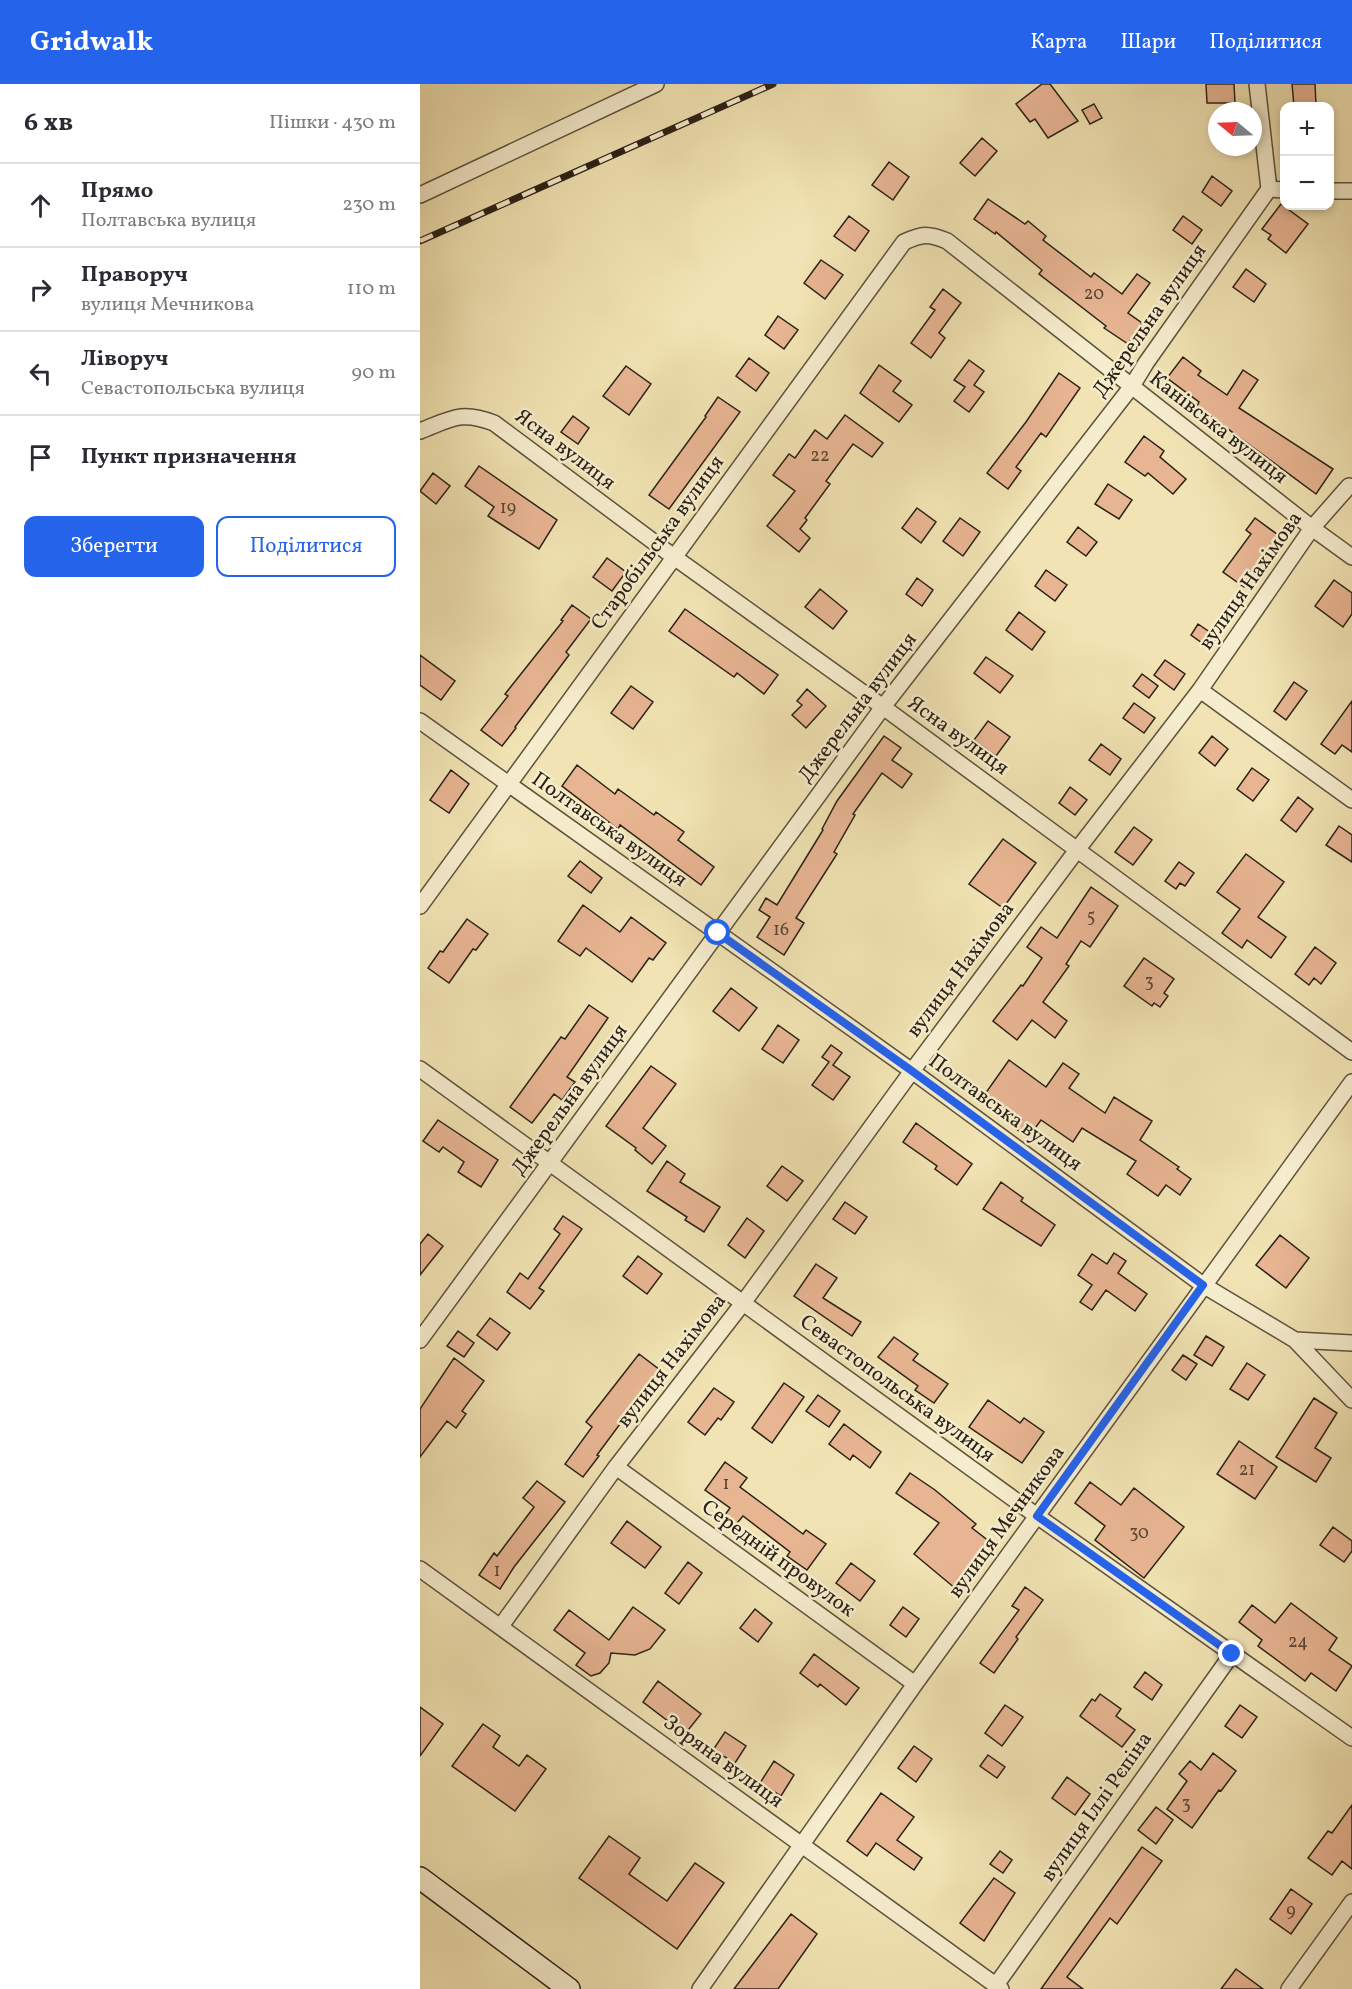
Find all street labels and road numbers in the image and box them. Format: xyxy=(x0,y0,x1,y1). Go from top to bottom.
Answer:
street label: Джерельна вулиця xyxy=(1086,238,1214,404)
street label: Канівська вулиця xyxy=(1143,365,1293,491)
street label: Ясна вулиця xyxy=(509,403,621,497)
street label: Старобільська вулиця xyxy=(585,450,731,636)
street label: вулиця Нахімова xyxy=(1192,506,1310,656)
street label: Джерельна вулиця xyxy=(792,627,924,789)
street label: Ясна вулиця xyxy=(901,689,1015,783)
street label: Полтавська вулиця xyxy=(525,765,693,895)
street label: вулиця Нахімова xyxy=(900,896,1022,1044)
street label: Джерельна вулиця xyxy=(505,1018,635,1182)
street label: Полтавська вулиця xyxy=(922,1047,1088,1179)
street label: вулиця Нахімова xyxy=(610,1288,734,1434)
street label: Севастопольська вулиця xyxy=(793,1308,1001,1470)
street label: вулиця Мечникова xyxy=(942,1440,1072,1604)
street label: Середній провулок xyxy=(695,1493,861,1625)
street label: Зоряна вулиця xyxy=(657,1708,789,1816)
street label: вулиця Іллі Рєпіна xyxy=(1034,1726,1160,1888)

